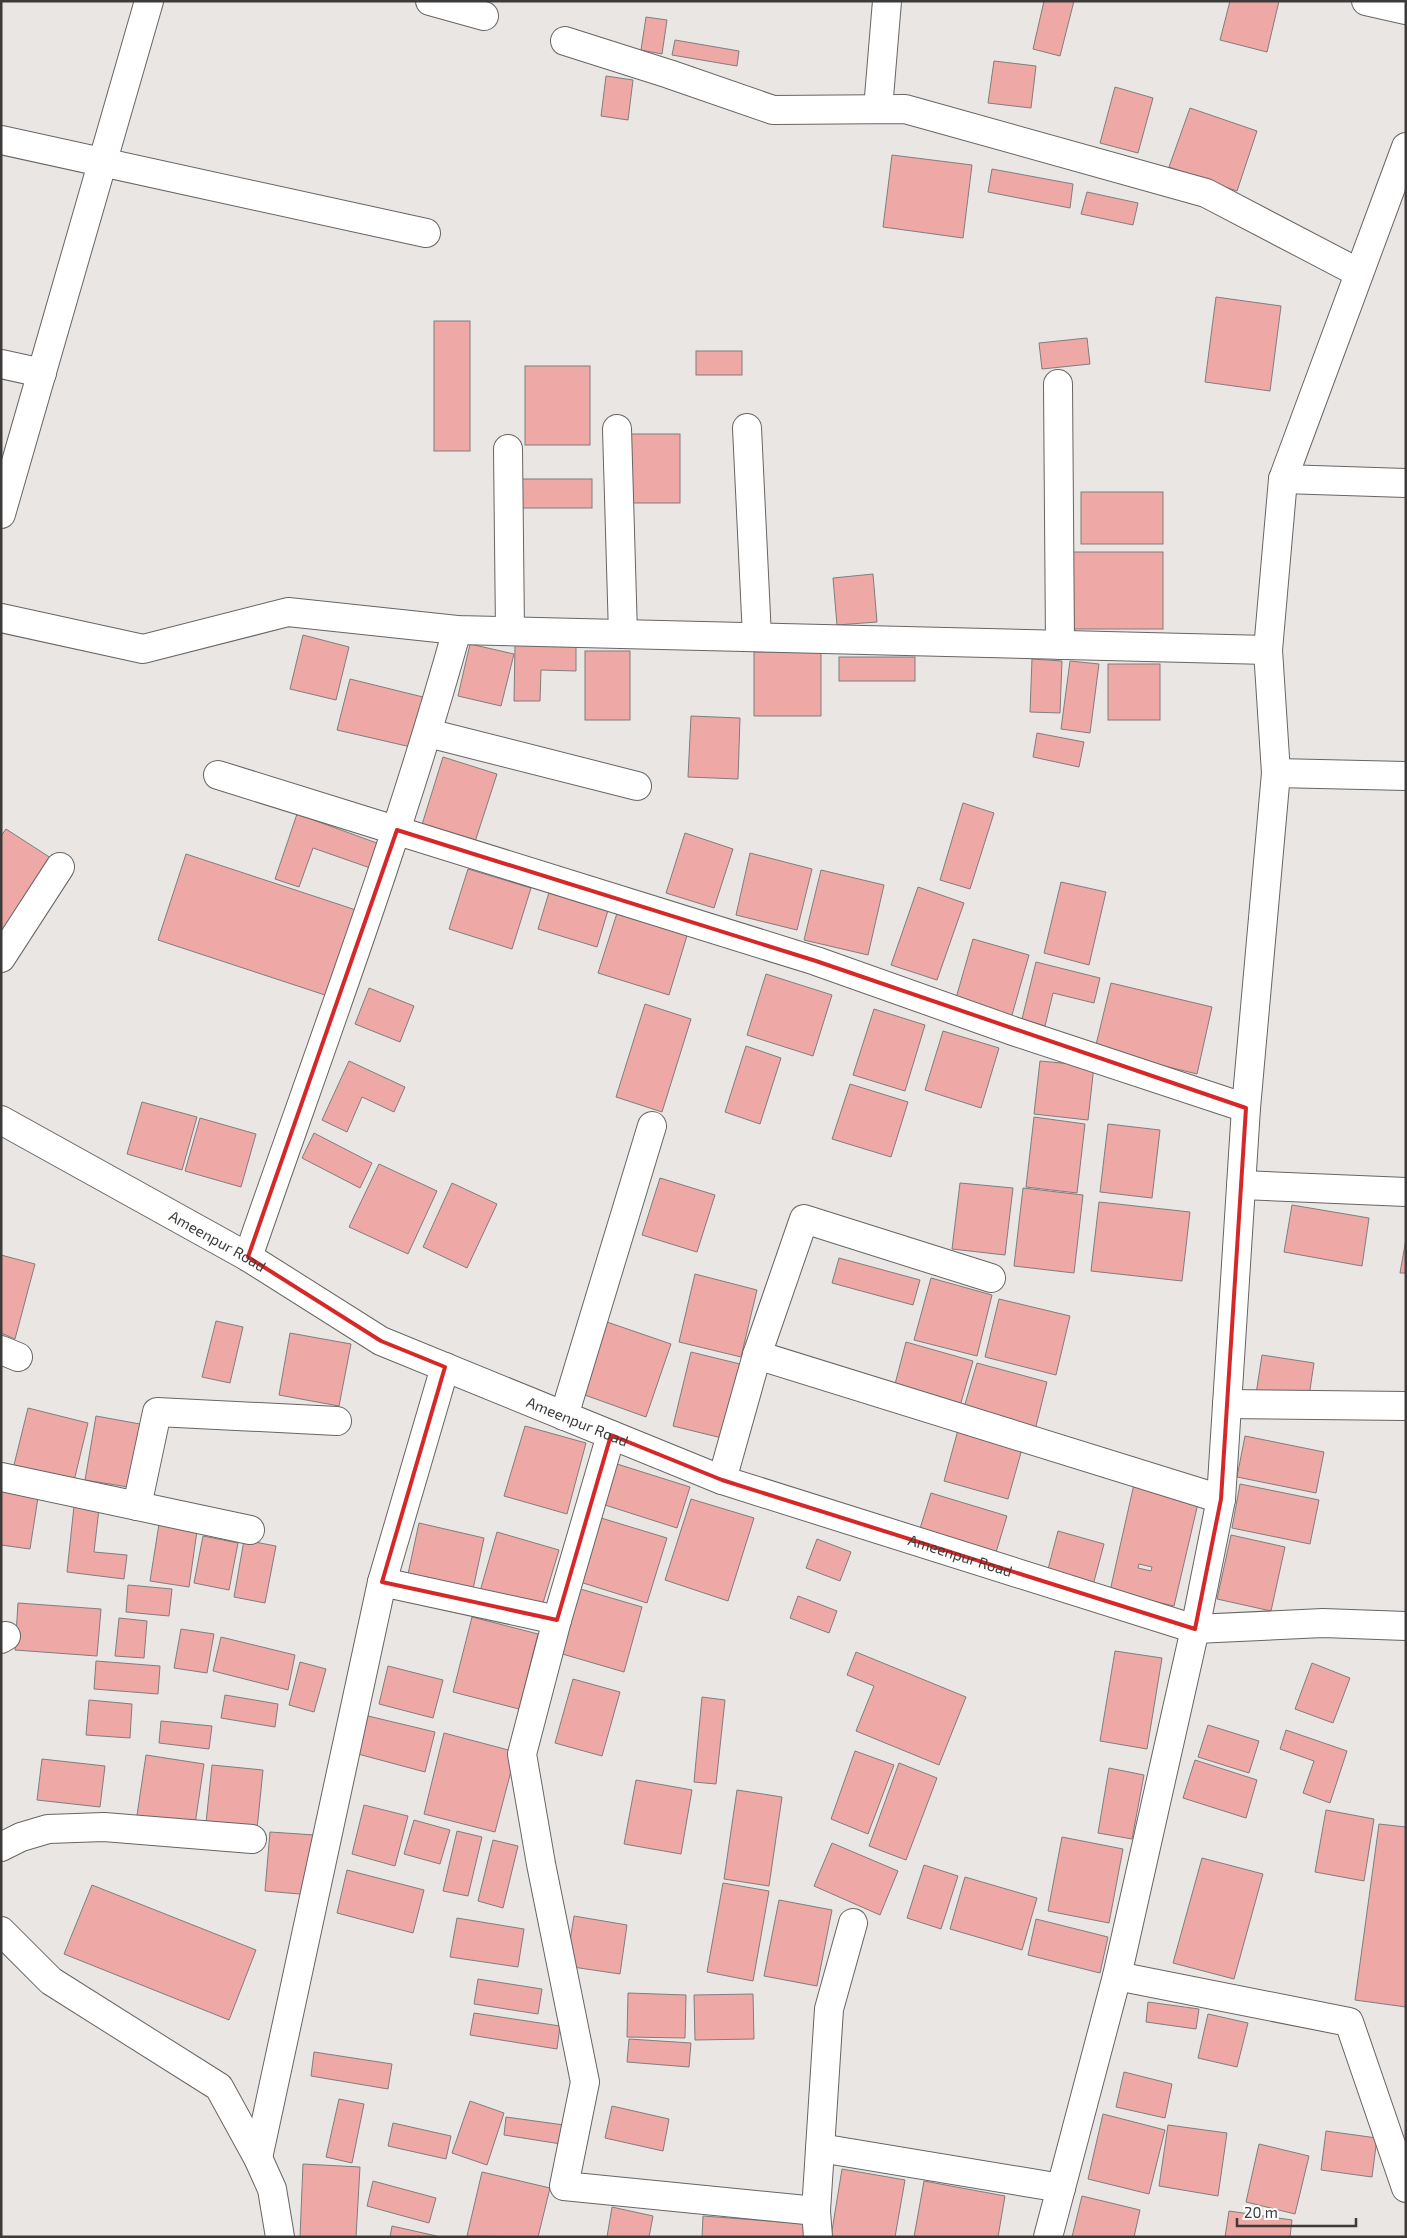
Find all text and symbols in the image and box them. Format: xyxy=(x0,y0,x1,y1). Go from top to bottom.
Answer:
street label: Ameenpur Road xyxy=(166,1206,269,1275)
street label: Ameenpur Road xyxy=(524,1392,631,1450)
street label: Ameenpur Road xyxy=(906,1530,1015,1580)
scale bar xyxy=(1237,2196,1356,2228)
text: 20 m xyxy=(1244,2203,1278,2221)

